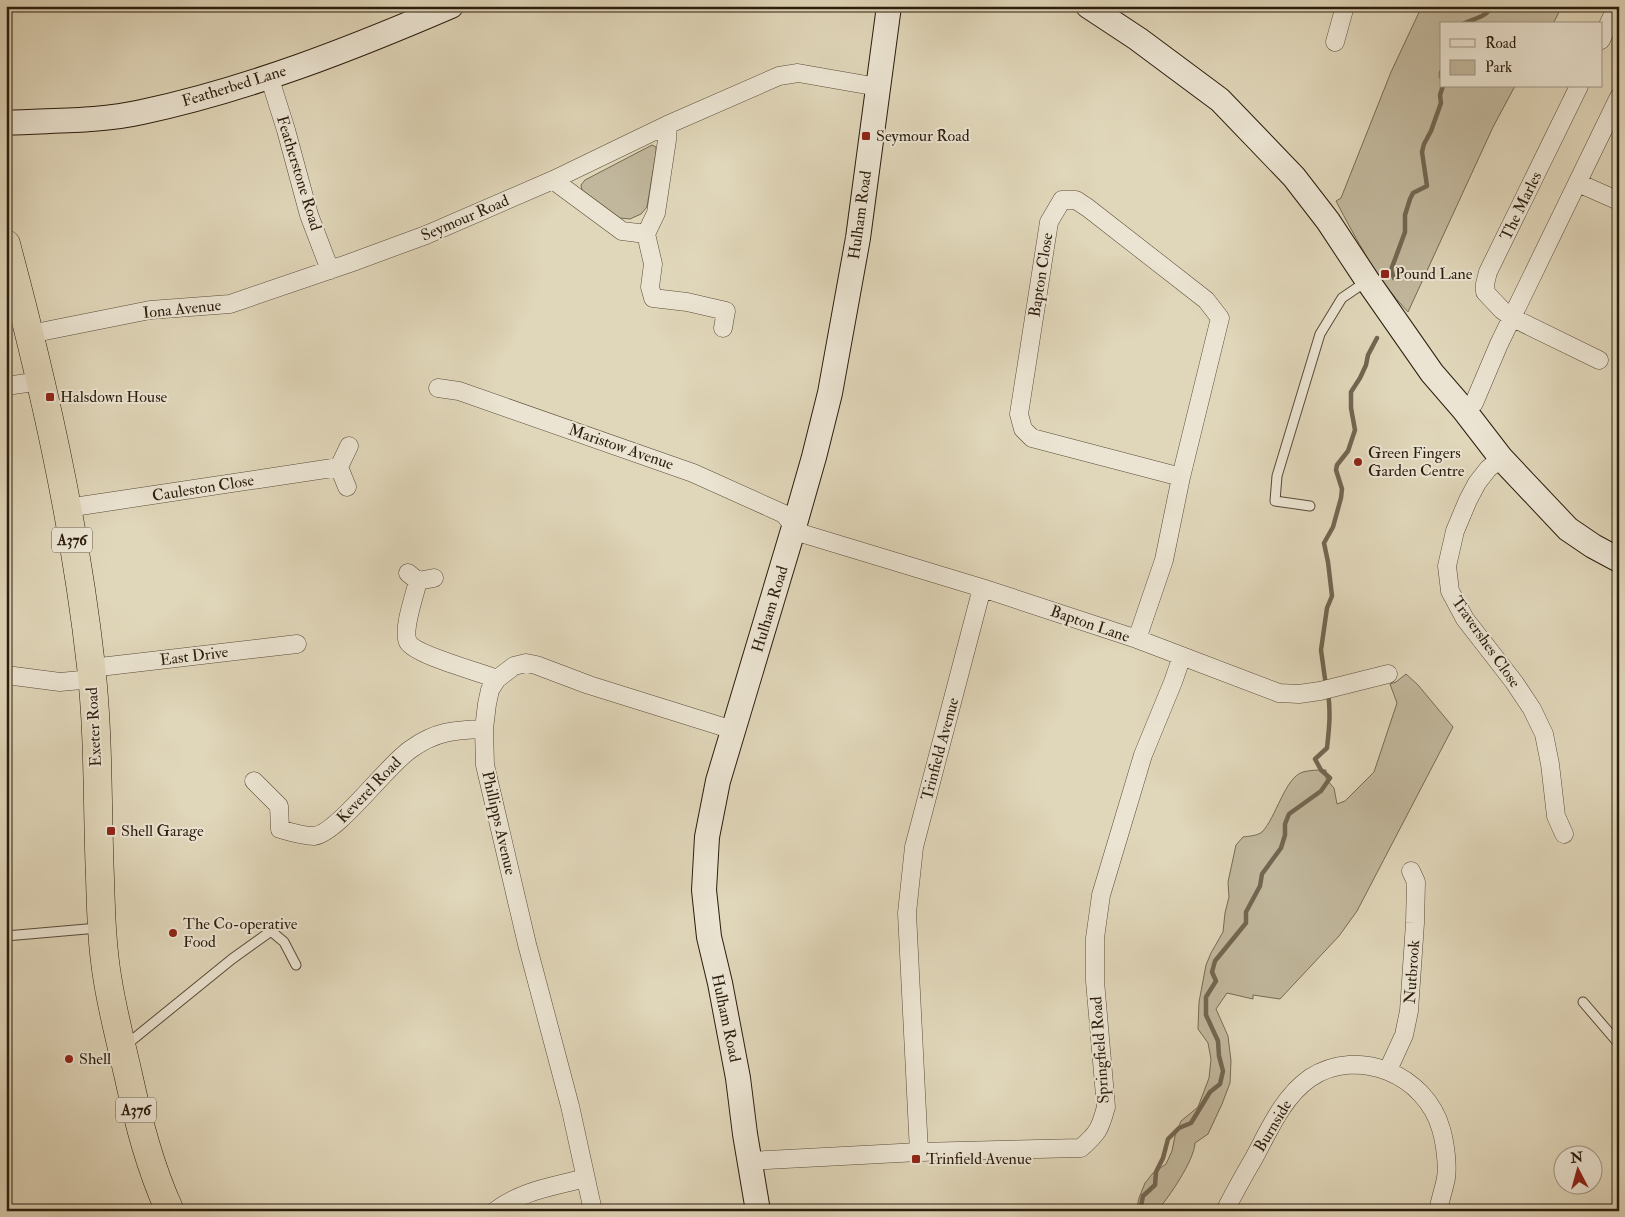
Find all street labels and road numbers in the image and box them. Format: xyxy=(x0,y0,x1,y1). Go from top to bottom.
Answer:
street label: Featherbed Lane xyxy=(179,61,289,111)
street label: Featherstone Road xyxy=(272,113,326,233)
street label: The Marles xyxy=(1496,168,1546,244)
street label: Hulham Road xyxy=(844,169,876,261)
street label: Seymour Road xyxy=(418,190,512,246)
street label: Bapton Close xyxy=(1024,231,1059,319)
street label: Iona Avenue xyxy=(142,295,222,323)
street label: Maristow Avenue xyxy=(566,420,677,474)
street label: Cauleston Close xyxy=(151,470,256,506)
road number: A376 xyxy=(52,528,92,552)
street label: Hulham Road xyxy=(747,563,793,655)
street label: Travershes Close xyxy=(1447,593,1525,692)
street label: Bapton Lane xyxy=(1047,601,1133,648)
street label: East Drive xyxy=(159,642,230,670)
street label: Exeter Road xyxy=(82,686,106,767)
street label: Trinfield Avenue xyxy=(917,695,963,803)
street label: Keverel Road xyxy=(332,753,406,827)
street label: Phillipps Avenue xyxy=(476,769,521,877)
street label: Nutbrook xyxy=(1400,939,1424,1005)
street label: Hulham Road xyxy=(707,972,745,1064)
street label: Springfield Road xyxy=(1086,995,1115,1104)
street label: Burnside xyxy=(1250,1096,1296,1156)
road number: A376 xyxy=(116,1098,156,1122)

